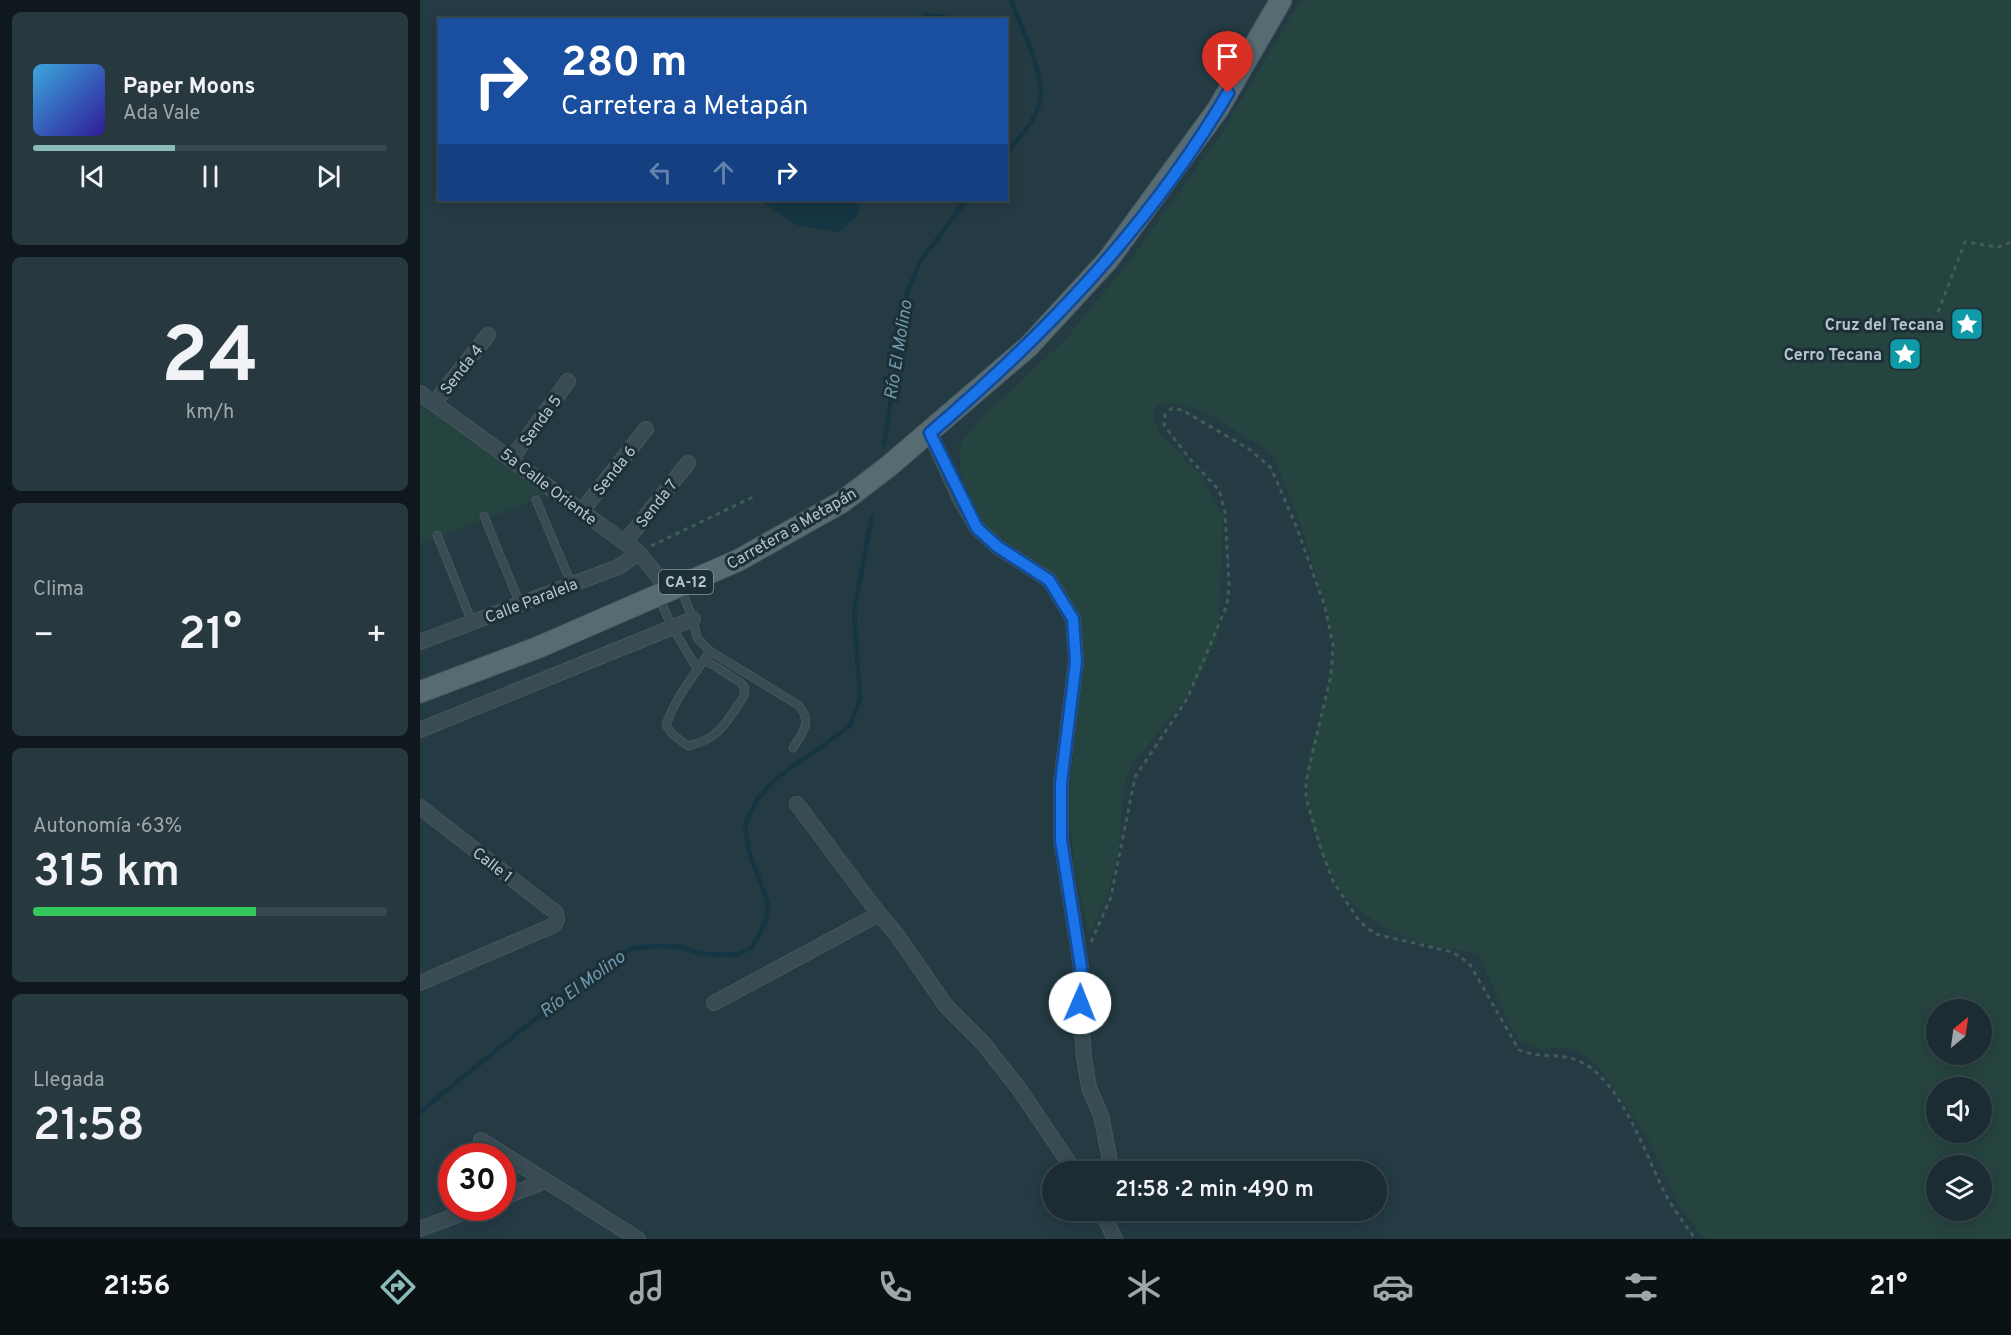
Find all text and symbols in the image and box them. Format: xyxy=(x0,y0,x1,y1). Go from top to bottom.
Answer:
pin xyxy=(1202,31,1253,93)
text: 280 m xyxy=(561,38,687,91)
icon: arrive xyxy=(1211,40,1244,73)
icon: right xyxy=(462,42,540,120)
text: Paper Moons xyxy=(123,74,255,101)
text: Carretera a Metapán xyxy=(561,90,808,124)
text: Ada Vale xyxy=(123,101,200,127)
icon: left xyxy=(644,156,677,189)
icon: ahead xyxy=(707,156,740,189)
icon: right xyxy=(770,156,803,189)
icon: previous xyxy=(76,160,109,193)
icon: pause xyxy=(194,160,227,193)
icon: next xyxy=(312,160,345,193)
water label: Río El Molino xyxy=(880,298,919,402)
place icon: Cruz del Tecana xyxy=(1949,306,1985,342)
text: 24 xyxy=(161,311,259,410)
place label: Cruz del Tecana xyxy=(1825,316,1944,336)
place icon: Cerro Tecana xyxy=(1887,336,1923,372)
street label: Senda 4 xyxy=(437,341,488,399)
place label: Cerro Tecana xyxy=(1784,346,1882,366)
street label: Senda 5 xyxy=(516,392,567,451)
text: km/h xyxy=(186,400,234,426)
street label: Senda 6 xyxy=(590,442,641,500)
street label: 5a Calle Oriente xyxy=(496,445,600,530)
street label: Senda 7 xyxy=(632,476,683,533)
street label: Carretera a Metapán xyxy=(724,484,860,575)
road number: CA-12 xyxy=(659,570,713,594)
street label: Calle Paralela xyxy=(483,575,581,629)
text: Clima xyxy=(33,577,84,603)
text: 21° xyxy=(178,608,242,665)
text: − xyxy=(33,616,54,658)
text: + xyxy=(366,616,387,658)
text: Autonomía · 63% xyxy=(33,814,182,840)
street label: Calle 1 xyxy=(468,844,516,887)
text: 315 km xyxy=(33,845,180,902)
water label: Río El Molino xyxy=(536,946,631,1024)
position arrow xyxy=(1048,971,1112,1035)
north arrow xyxy=(1926,999,1992,1065)
map controls xyxy=(1926,999,1992,1221)
text: Llegada xyxy=(33,1068,105,1094)
button: sound xyxy=(1926,1077,1992,1143)
text: 21:58 xyxy=(33,1099,144,1156)
speed limit sign: 30 xyxy=(438,1143,516,1221)
button: layers xyxy=(1926,1155,1992,1221)
text: 21:58 · 2 min · 490 m xyxy=(1115,1177,1314,1204)
icon: directions xyxy=(377,1266,419,1308)
icon: music xyxy=(626,1266,668,1308)
icon: phone xyxy=(874,1266,916,1308)
icon: climate xyxy=(1123,1266,1165,1308)
icon: car xyxy=(1372,1266,1414,1308)
icon: filters xyxy=(1620,1266,1662,1308)
text: 21:56 xyxy=(103,1270,170,1304)
text: 21° xyxy=(1869,1270,1908,1304)

